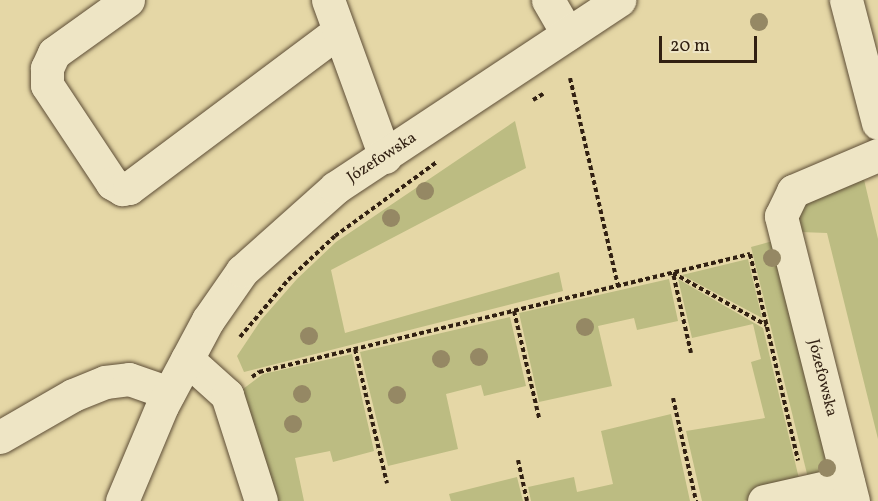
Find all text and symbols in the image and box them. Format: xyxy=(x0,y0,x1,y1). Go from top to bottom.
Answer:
scale bar xyxy=(662,24,760,62)
text: 20 m xyxy=(670,34,710,59)
street label: Józefowska xyxy=(344,128,420,188)
street label: Józefowska xyxy=(803,337,841,419)

